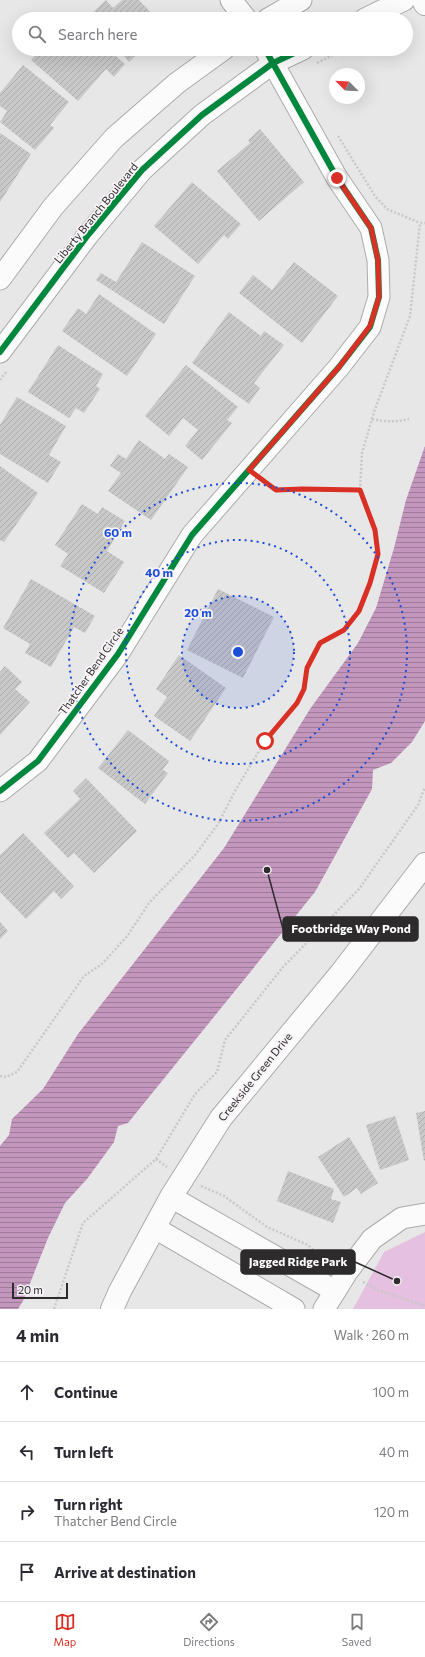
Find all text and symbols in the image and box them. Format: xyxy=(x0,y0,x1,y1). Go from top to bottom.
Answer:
search box xyxy=(12,12,413,56)
icon: search xyxy=(26,23,48,45)
text: Search here xyxy=(58,25,137,43)
north arrow xyxy=(329,68,365,104)
street label: Liberty Branch Boulevard xyxy=(51,160,140,266)
route end xyxy=(328,169,346,187)
text: 60 m xyxy=(104,525,132,539)
text: 40 m xyxy=(145,565,173,579)
text: 20 m xyxy=(184,605,212,619)
street label: Thatcher Bend Circle xyxy=(55,624,126,717)
centre of rings xyxy=(231,645,245,659)
route start xyxy=(256,732,274,750)
callout: Footbridge Way Pond xyxy=(283,917,418,941)
text: Footbridge Way Pond xyxy=(291,921,411,935)
street label: Creekside Green Drive xyxy=(215,1030,294,1124)
callout: Jagged Ridge Park xyxy=(241,1250,355,1274)
text: Jagged Ridge Park xyxy=(249,1254,347,1269)
scale bar xyxy=(12,1281,68,1300)
text: 20 m xyxy=(18,1283,43,1296)
text: 4 min xyxy=(16,1325,59,1346)
text: Walk · 260 m xyxy=(334,1327,409,1343)
icon: ahead xyxy=(16,1381,38,1403)
text: Continue xyxy=(54,1383,118,1401)
text: 100 m xyxy=(373,1384,409,1400)
icon: left xyxy=(16,1441,38,1463)
text: Turn left xyxy=(54,1443,113,1461)
text: 40 m xyxy=(379,1444,409,1460)
text: Turn right xyxy=(54,1495,123,1513)
icon: right xyxy=(16,1501,38,1523)
text: 120 m xyxy=(374,1504,409,1520)
text: Thatcher Bend Circle xyxy=(54,1513,177,1529)
icon: arrive xyxy=(16,1561,38,1583)
text: Arrive at destination xyxy=(54,1563,196,1581)
tab: Map xyxy=(54,1611,76,1648)
tab: Directions xyxy=(183,1611,235,1648)
tab: Saved xyxy=(342,1611,371,1648)

